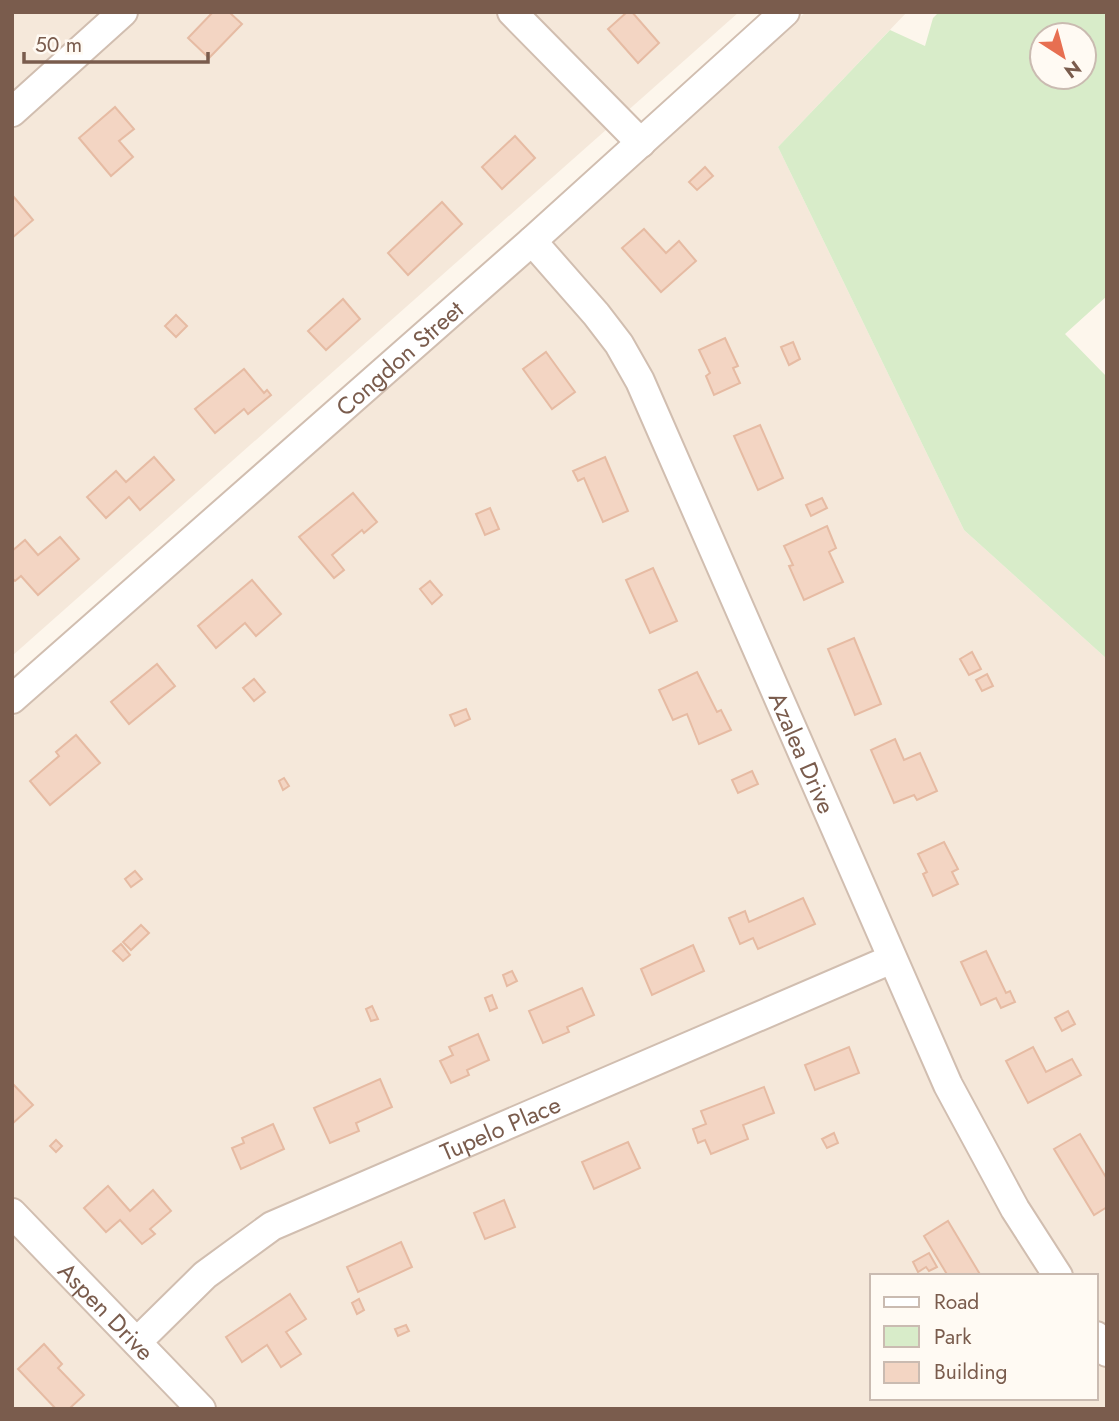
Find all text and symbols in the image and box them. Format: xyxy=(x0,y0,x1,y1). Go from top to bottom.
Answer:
scale bar xyxy=(24,21,208,65)
north arrow xyxy=(1028,21,1098,91)
text: 50 m xyxy=(35,30,82,60)
text: N xyxy=(1059,54,1087,85)
street label: Congdon Street xyxy=(328,292,471,424)
street label: Azalea Drive xyxy=(761,686,845,819)
street label: Tupelo Place xyxy=(435,1086,566,1169)
street label: Aspen Drive xyxy=(50,1254,162,1368)
legend xyxy=(870,1274,1098,1400)
text: Road xyxy=(934,1287,979,1317)
text: Park xyxy=(934,1322,972,1352)
text: Building xyxy=(934,1357,1007,1387)

